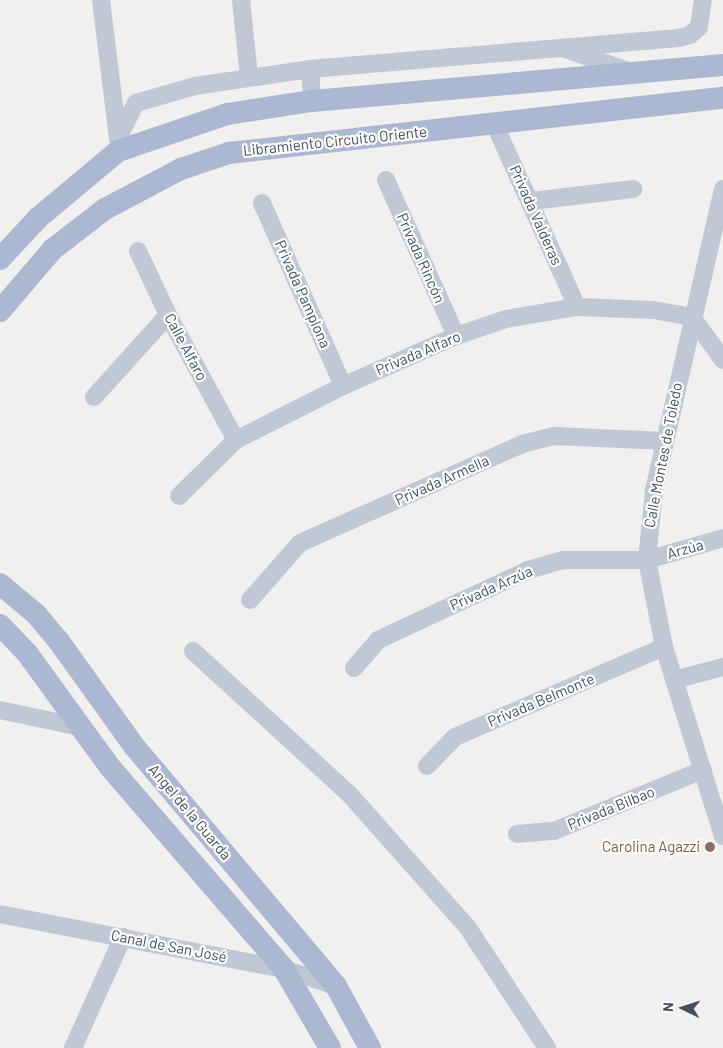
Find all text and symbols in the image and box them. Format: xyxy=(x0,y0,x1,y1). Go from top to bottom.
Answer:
street label: Libramiento Circuito Oriente xyxy=(242,122,428,160)
street label: Privada Valderas xyxy=(506,162,566,268)
street label: Privada Rincón xyxy=(393,210,449,306)
street label: Privada Pamplona xyxy=(271,237,335,351)
street label: Calle Alfaro xyxy=(161,310,211,384)
street label: Privada Alfaro xyxy=(373,327,463,379)
street label: Calle Montes de Toledo xyxy=(640,381,686,529)
street label: Privada Armella xyxy=(392,451,492,509)
street label: Arzúa xyxy=(665,535,705,563)
street label: Privada Arzúa xyxy=(447,562,535,614)
street label: Privada Belmonte xyxy=(485,669,597,731)
street label: Angel de la Guarda xyxy=(145,761,235,863)
street label: Privada Bilbao xyxy=(565,782,657,834)
place label: Carolina Agazzi xyxy=(602,838,700,856)
marker: Carolina Agazzi xyxy=(704,841,716,853)
street label: Canal de San José xyxy=(110,926,228,966)
north arrow xyxy=(658,983,708,1033)
text: N xyxy=(659,1002,676,1012)

